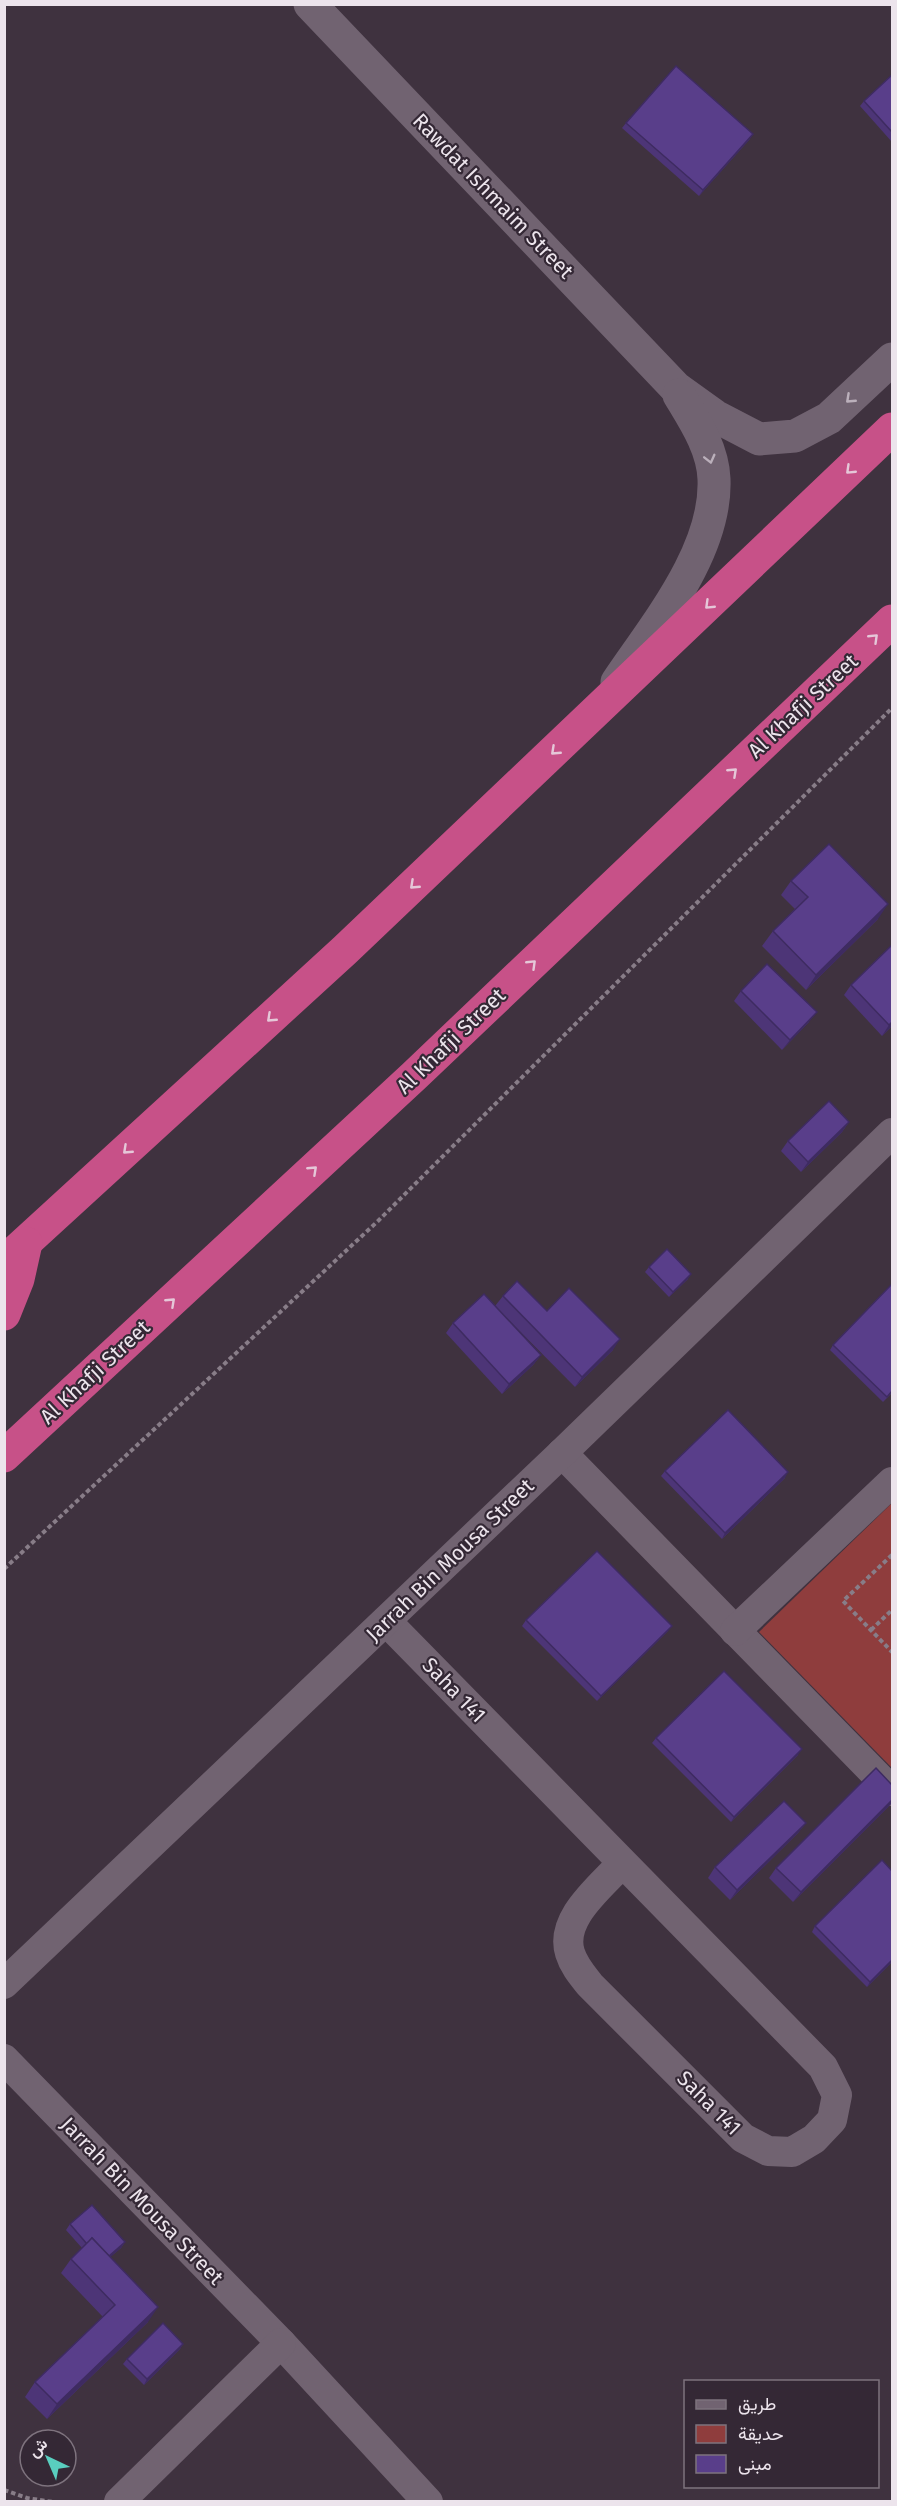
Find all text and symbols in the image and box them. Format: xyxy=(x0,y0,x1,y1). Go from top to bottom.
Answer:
street label: Rawdat Ishmaim Street xyxy=(407,108,579,285)
one-way arrow xyxy=(846,392,857,403)
one-way arrow xyxy=(703,454,716,464)
one-way arrow xyxy=(847,462,858,473)
one-way arrow xyxy=(706,597,717,608)
one-way arrow xyxy=(868,634,878,645)
street label: Al Khafji Street xyxy=(742,648,864,764)
one-way arrow xyxy=(552,744,563,755)
one-way arrow xyxy=(726,768,736,779)
one-way arrow xyxy=(410,878,421,889)
one-way arrow xyxy=(525,960,535,971)
street label: Al Khafji Street xyxy=(391,982,511,1099)
one-way arrow xyxy=(267,1011,278,1022)
one-way arrow xyxy=(123,1143,134,1154)
one-way arrow xyxy=(307,1166,317,1177)
one-way arrow xyxy=(163,1299,174,1310)
street label: Al Khafji Street xyxy=(34,1314,156,1430)
street label: Jarrah Bin Mousa Street xyxy=(361,1473,540,1647)
street label: Saha 141 xyxy=(417,1652,491,1728)
street label: Saha 141 xyxy=(671,2065,747,2141)
street label: Jarrah Bin Mousa Street xyxy=(55,2112,229,2291)
legend xyxy=(684,2380,879,2488)
text: طريق xyxy=(738,2393,776,2415)
text: حديقة xyxy=(738,2423,784,2445)
north arrow xyxy=(18,2428,78,2488)
text: ش xyxy=(24,2434,51,2461)
text: مبنى xyxy=(738,2453,772,2475)

